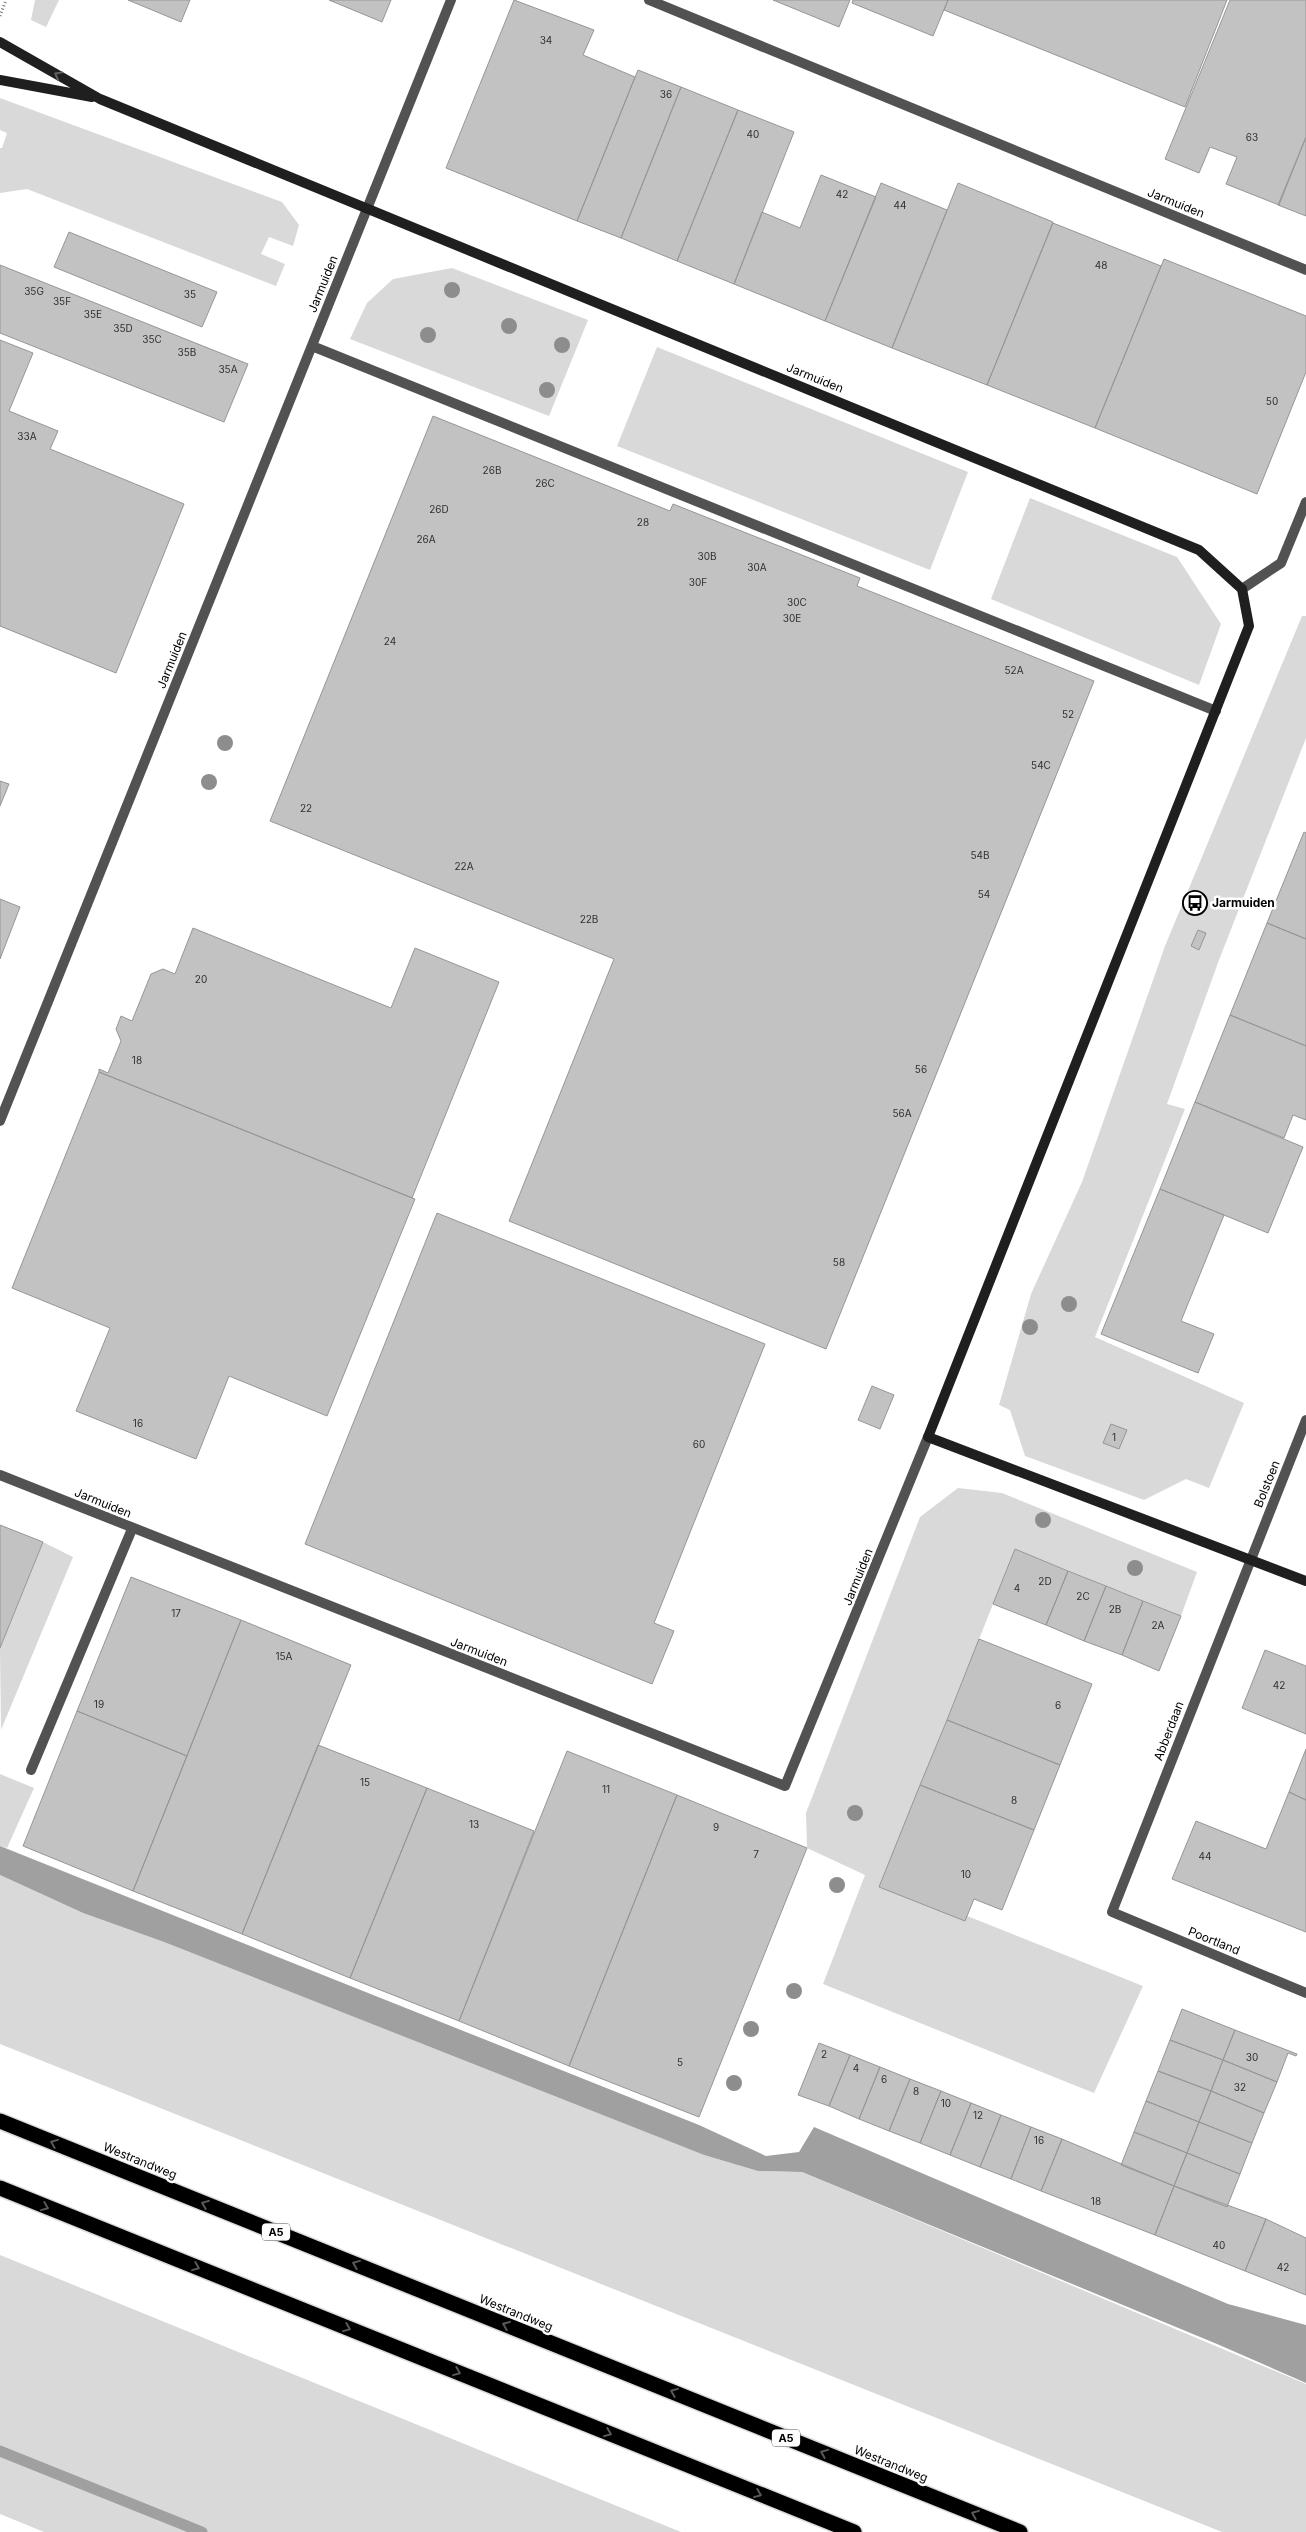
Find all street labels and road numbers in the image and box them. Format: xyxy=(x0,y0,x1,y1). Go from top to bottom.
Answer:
street label: Jarmuiden xyxy=(1145,184,1207,221)
street label: Jarmuiden xyxy=(304,253,341,315)
street label: Jarmuiden xyxy=(784,359,846,396)
street label: Jarmuiden xyxy=(153,629,190,691)
street label: Bolstoen xyxy=(1250,1458,1283,1510)
street label: Jarmuiden xyxy=(72,1484,134,1521)
street label: Jarmuiden xyxy=(839,1546,876,1608)
street label: Jarmuiden xyxy=(448,1634,510,1669)
street label: Abberdaan xyxy=(1150,1699,1187,1763)
street label: Poortland xyxy=(1186,1923,1242,1958)
street label: Westrandweg xyxy=(101,2139,179,2182)
road number: A5 xyxy=(262,2224,290,2240)
street label: Westrandweg xyxy=(477,2291,555,2334)
road number: A5 xyxy=(772,2430,800,2446)
street label: Westrandweg xyxy=(852,2442,930,2485)

